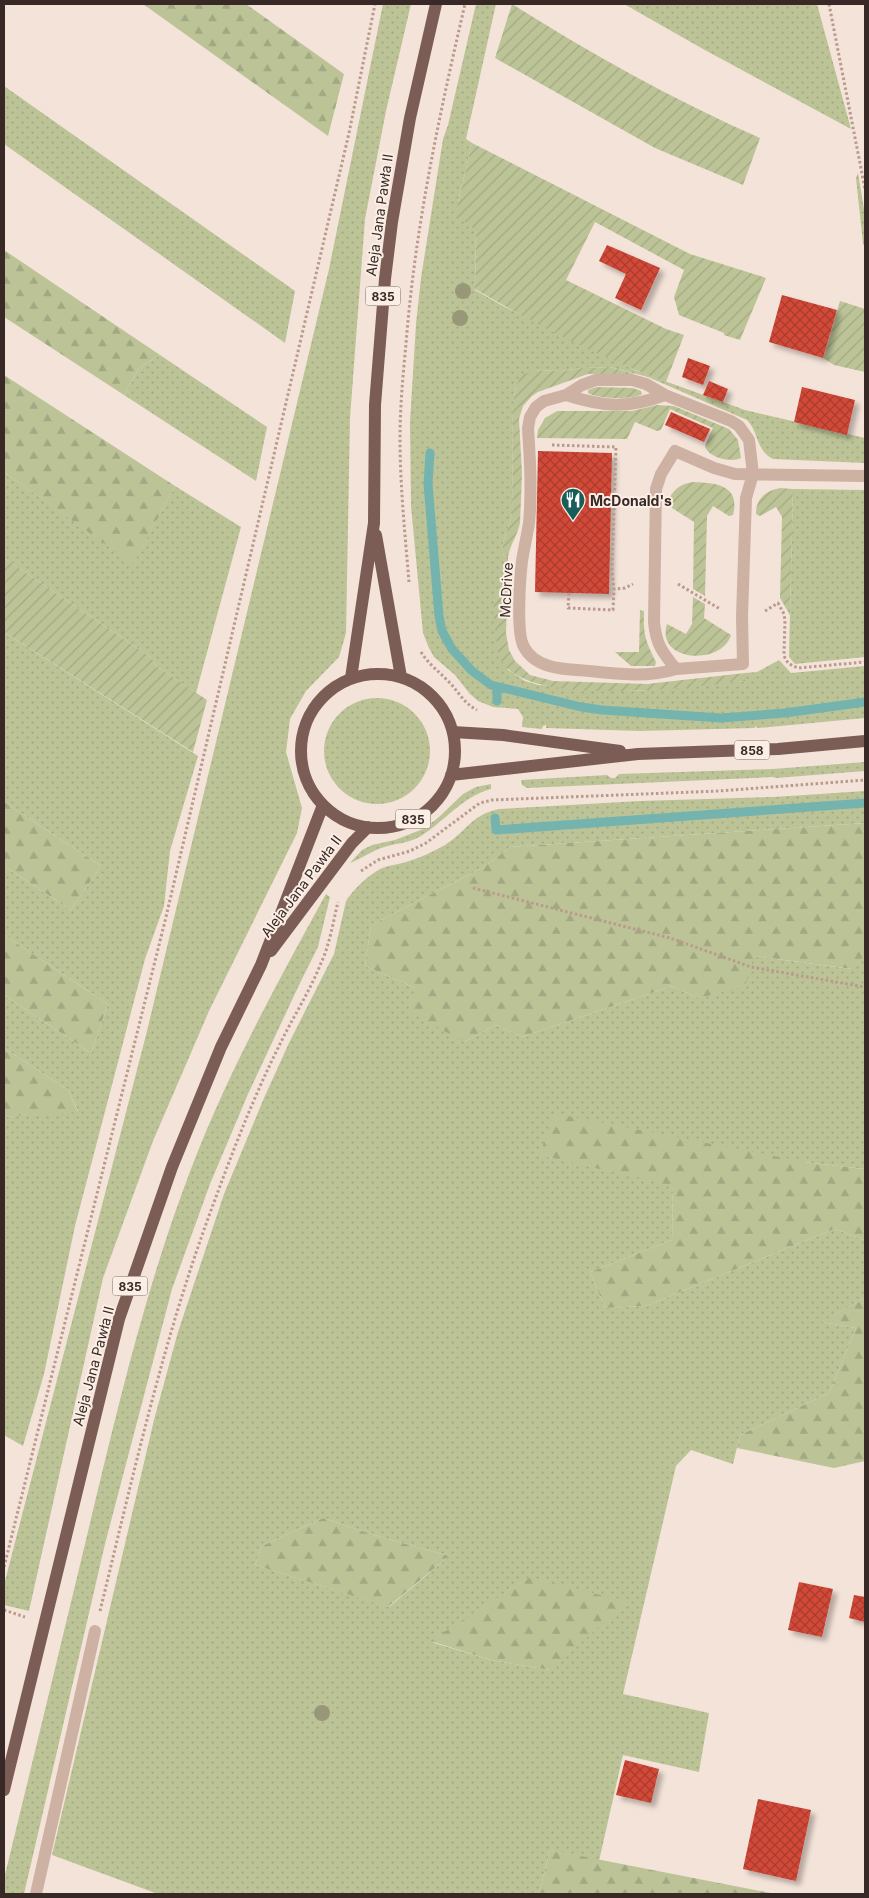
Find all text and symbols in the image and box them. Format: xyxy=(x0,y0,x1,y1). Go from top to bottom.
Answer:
street label: Aleja Jana Pawła II xyxy=(362,153,396,277)
road number: 835 xyxy=(366,286,400,306)
restaurant icon: McDonald's xyxy=(560,487,586,521)
place label: McDonald's xyxy=(590,492,672,509)
street label: McDrive xyxy=(496,562,516,618)
road number: 858 xyxy=(734,740,770,760)
road number: 835 xyxy=(396,810,430,829)
street label: Aleja Jana Pawła II xyxy=(257,832,345,940)
road number: 835 xyxy=(112,1276,148,1295)
street label: Aleja Jana Pawła II xyxy=(69,1304,117,1428)

